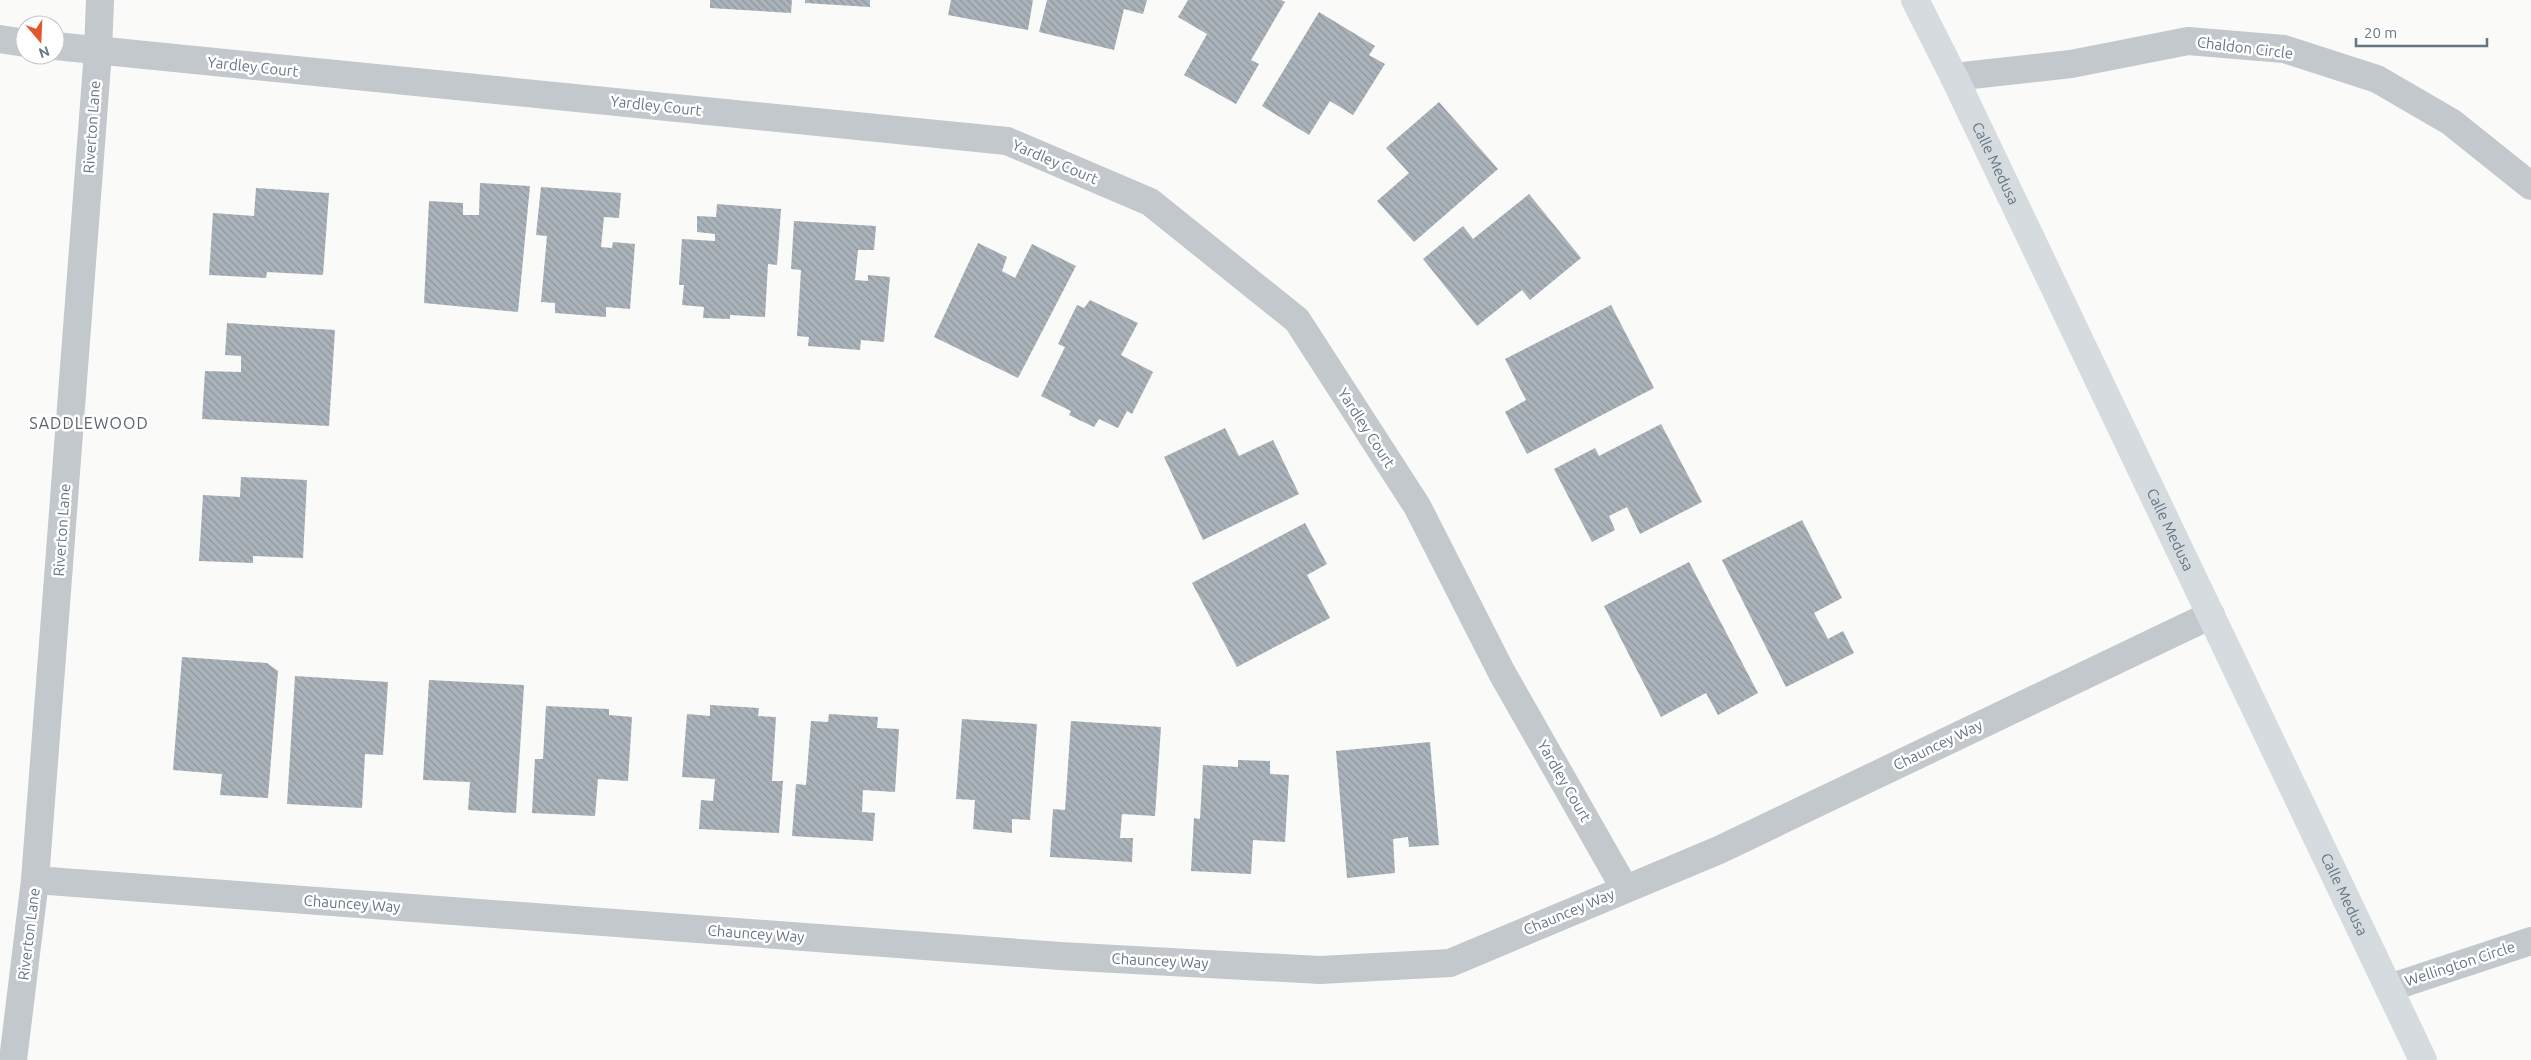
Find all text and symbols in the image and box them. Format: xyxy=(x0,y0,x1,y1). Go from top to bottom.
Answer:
north arrow xyxy=(15,15,65,65)
scale bar xyxy=(2356,15,2487,47)
text: 20 m xyxy=(2364,24,2397,41)
street label: Chaldon Circle xyxy=(2196,33,2294,62)
text: N xyxy=(37,43,52,62)
street label: Yardley Court xyxy=(207,53,299,80)
street label: Riverton Lane xyxy=(80,80,103,174)
street label: Yardley Court xyxy=(610,92,702,119)
street label: Calle Medusa xyxy=(1969,119,2023,207)
street label: Yardley Court xyxy=(1010,136,1101,187)
street label: Yardley Court xyxy=(1334,385,1398,471)
district label: SADDLEWOOD xyxy=(29,414,149,432)
street label: Riverton Lane xyxy=(50,483,73,577)
street label: Calle Medusa xyxy=(2144,486,2197,574)
street label: Chauncey Way xyxy=(1890,716,1985,773)
street label: Yardley Court xyxy=(1534,737,1595,825)
street label: Calle Medusa xyxy=(2318,850,2371,938)
street label: Chauncey Way xyxy=(1521,885,1617,938)
street label: Riverton Lane xyxy=(14,887,43,981)
street label: Chauncey Way xyxy=(303,892,401,915)
street label: Chauncey Way xyxy=(707,922,805,945)
street label: Wellington Circle xyxy=(2403,938,2517,989)
street label: Chauncey Way xyxy=(1111,949,1209,972)

